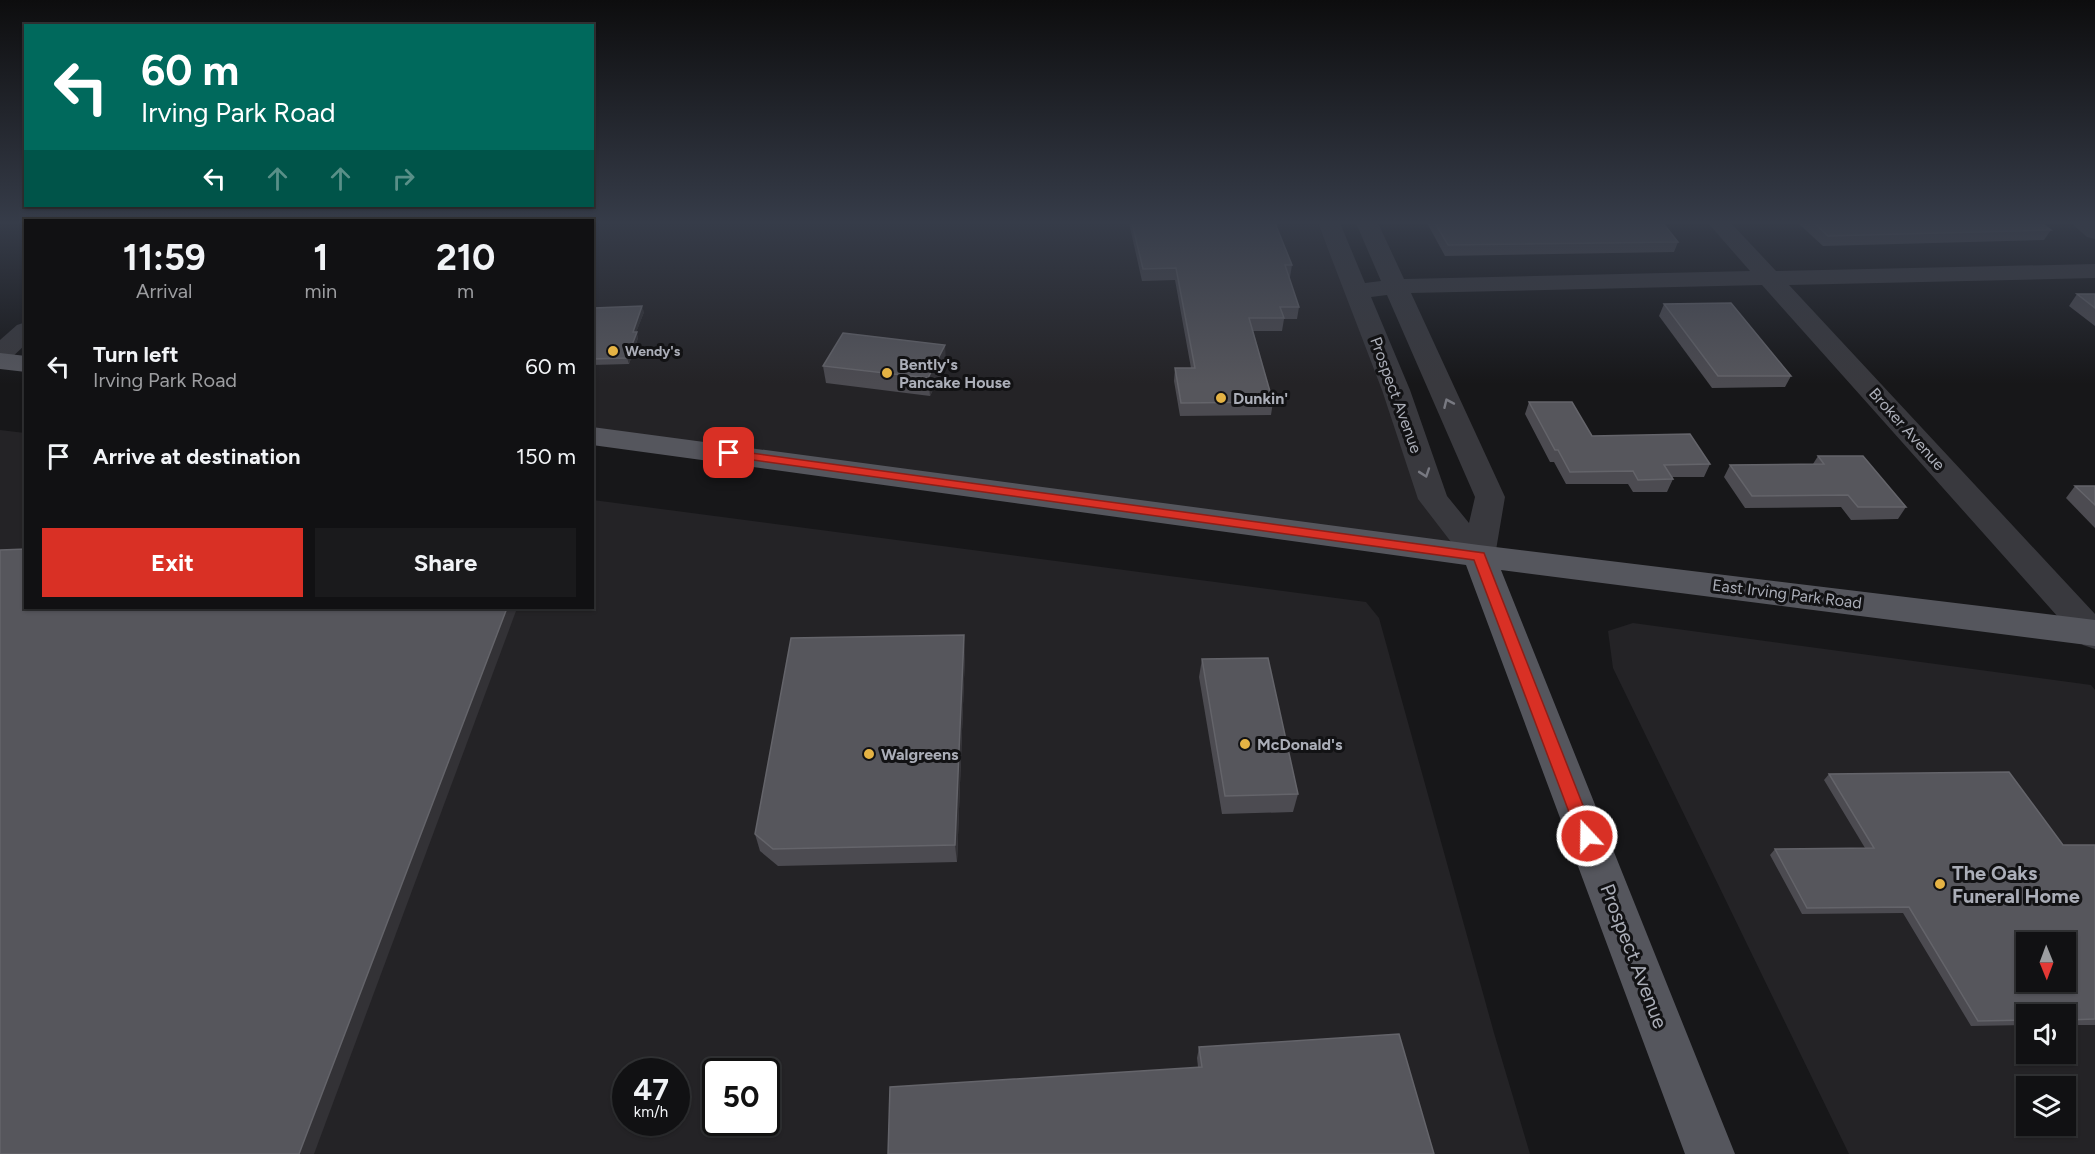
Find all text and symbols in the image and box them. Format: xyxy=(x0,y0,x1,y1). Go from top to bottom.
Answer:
text: 60 m xyxy=(141,45,239,96)
icon: left xyxy=(42,48,120,126)
text: Irving Park Road xyxy=(141,96,336,129)
icon: left xyxy=(198,162,231,195)
icon: ahead xyxy=(261,162,294,195)
icon: ahead xyxy=(324,162,357,195)
icon: right xyxy=(387,162,420,195)
text: 11:59 xyxy=(123,236,206,279)
text: 1 xyxy=(313,236,328,279)
text: 210 xyxy=(436,236,495,279)
text: Arrival xyxy=(136,279,192,303)
text: min xyxy=(304,279,337,303)
text: m xyxy=(457,279,474,303)
street label: Prospect Avenue xyxy=(1366,334,1426,456)
text: Turn left xyxy=(93,341,179,368)
place label: Wendy's xyxy=(625,343,681,360)
marker: Wendy's xyxy=(606,344,620,358)
icon: left xyxy=(42,350,75,383)
text: 60 m xyxy=(525,353,576,380)
place label: Bently's Pancake House xyxy=(899,355,1011,392)
marker: Bently's Pancake House xyxy=(880,366,894,380)
text: Irving Park Road xyxy=(93,368,237,392)
street label: Broker Avenue xyxy=(1865,384,1949,474)
place label: Dunkin' xyxy=(1233,389,1288,408)
marker: Dunkin' xyxy=(1214,391,1228,405)
one-way arrow xyxy=(1443,398,1455,409)
pin xyxy=(703,427,754,478)
icon: arrive xyxy=(712,436,745,469)
icon: arrive xyxy=(42,440,75,473)
text: Arrive at destination xyxy=(93,443,301,470)
text: 150 m xyxy=(516,443,576,470)
one-way arrow xyxy=(1417,468,1430,478)
button: Exit xyxy=(42,528,303,597)
button: Share xyxy=(315,528,576,597)
street label: East Irving Park Road xyxy=(1711,575,1863,613)
place label: McDonald's xyxy=(1257,735,1343,754)
marker: McDonald's xyxy=(1238,737,1252,751)
place label: Walgreens xyxy=(881,745,959,764)
marker: Walgreens xyxy=(862,747,876,761)
position arrow xyxy=(1555,804,1619,868)
place label: The Oaks Funeral Home xyxy=(1952,861,2080,908)
marker: The Oaks Funeral Home xyxy=(1933,877,1947,891)
street label: Prospect Avenue xyxy=(1595,880,1673,1032)
north arrow xyxy=(2016,932,2076,992)
map controls xyxy=(2016,932,2076,1136)
button: sound xyxy=(2016,1004,2076,1064)
speed limit sign: 50 xyxy=(702,1058,780,1136)
text: 47 xyxy=(633,1071,669,1108)
button: layers xyxy=(2016,1076,2076,1136)
text: km/h xyxy=(634,1103,668,1121)

